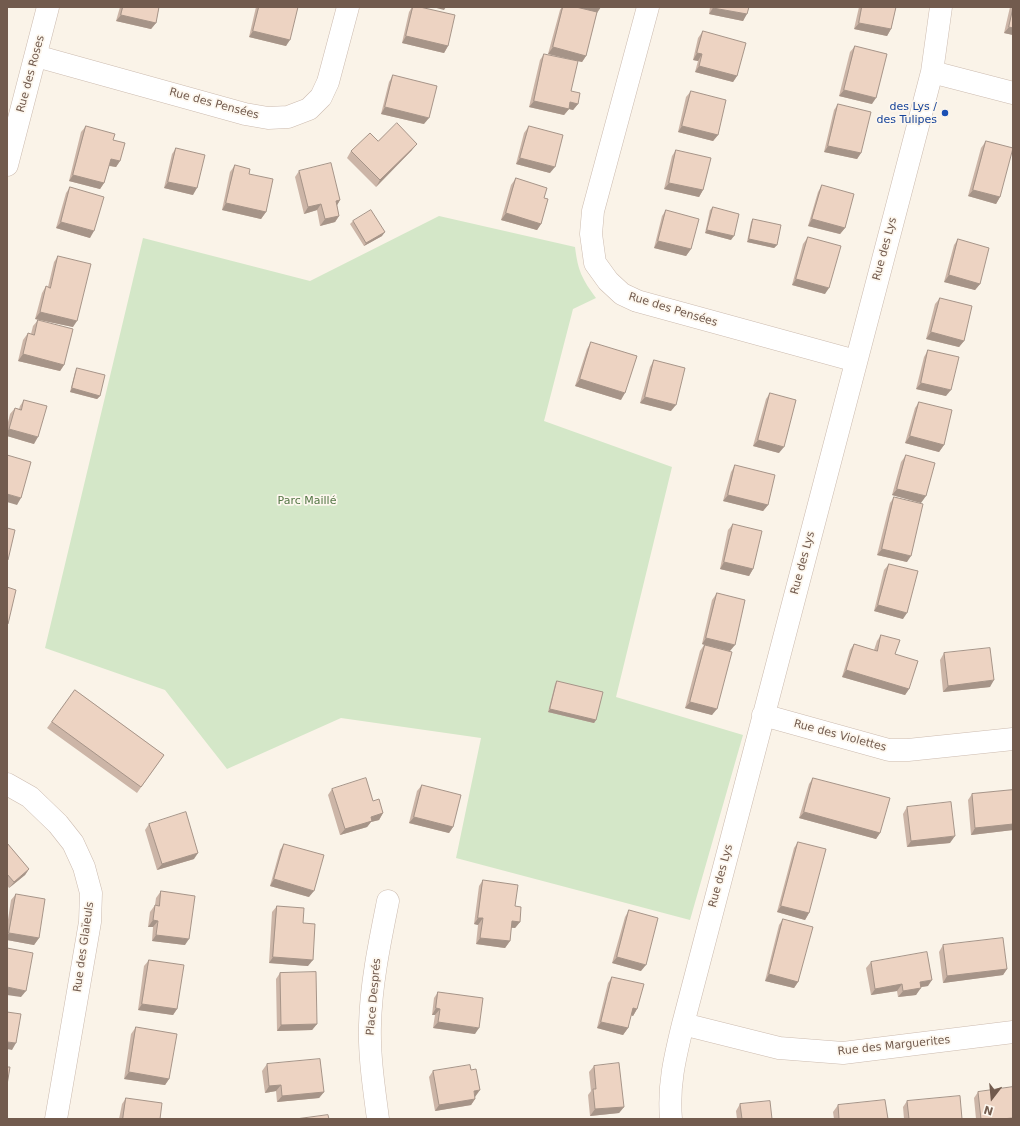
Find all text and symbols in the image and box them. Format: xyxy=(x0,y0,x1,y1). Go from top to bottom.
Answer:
street label: Rue des Roses xyxy=(14,34,48,114)
street label: Rue des Pensées xyxy=(168,86,260,122)
place label: des Lys / des Tulipes xyxy=(876,100,937,126)
marker: des Lys / des Tulipes xyxy=(940,108,950,118)
street label: Rue des Lys xyxy=(870,216,900,282)
street label: Rue des Pensées xyxy=(627,290,719,330)
park label: Parc Maillé xyxy=(278,494,336,508)
street label: Rue des Lys xyxy=(788,530,818,596)
street label: Rue des Violettes xyxy=(792,717,888,755)
street label: Rue des Lys xyxy=(706,843,736,909)
street label: Rue des Glaïeuls xyxy=(71,901,97,993)
street label: Place Després xyxy=(364,958,384,1036)
street label: Rue des Marguerites xyxy=(837,1034,951,1058)
north arrow xyxy=(972,1078,1012,1118)
text: N xyxy=(982,1102,995,1118)

